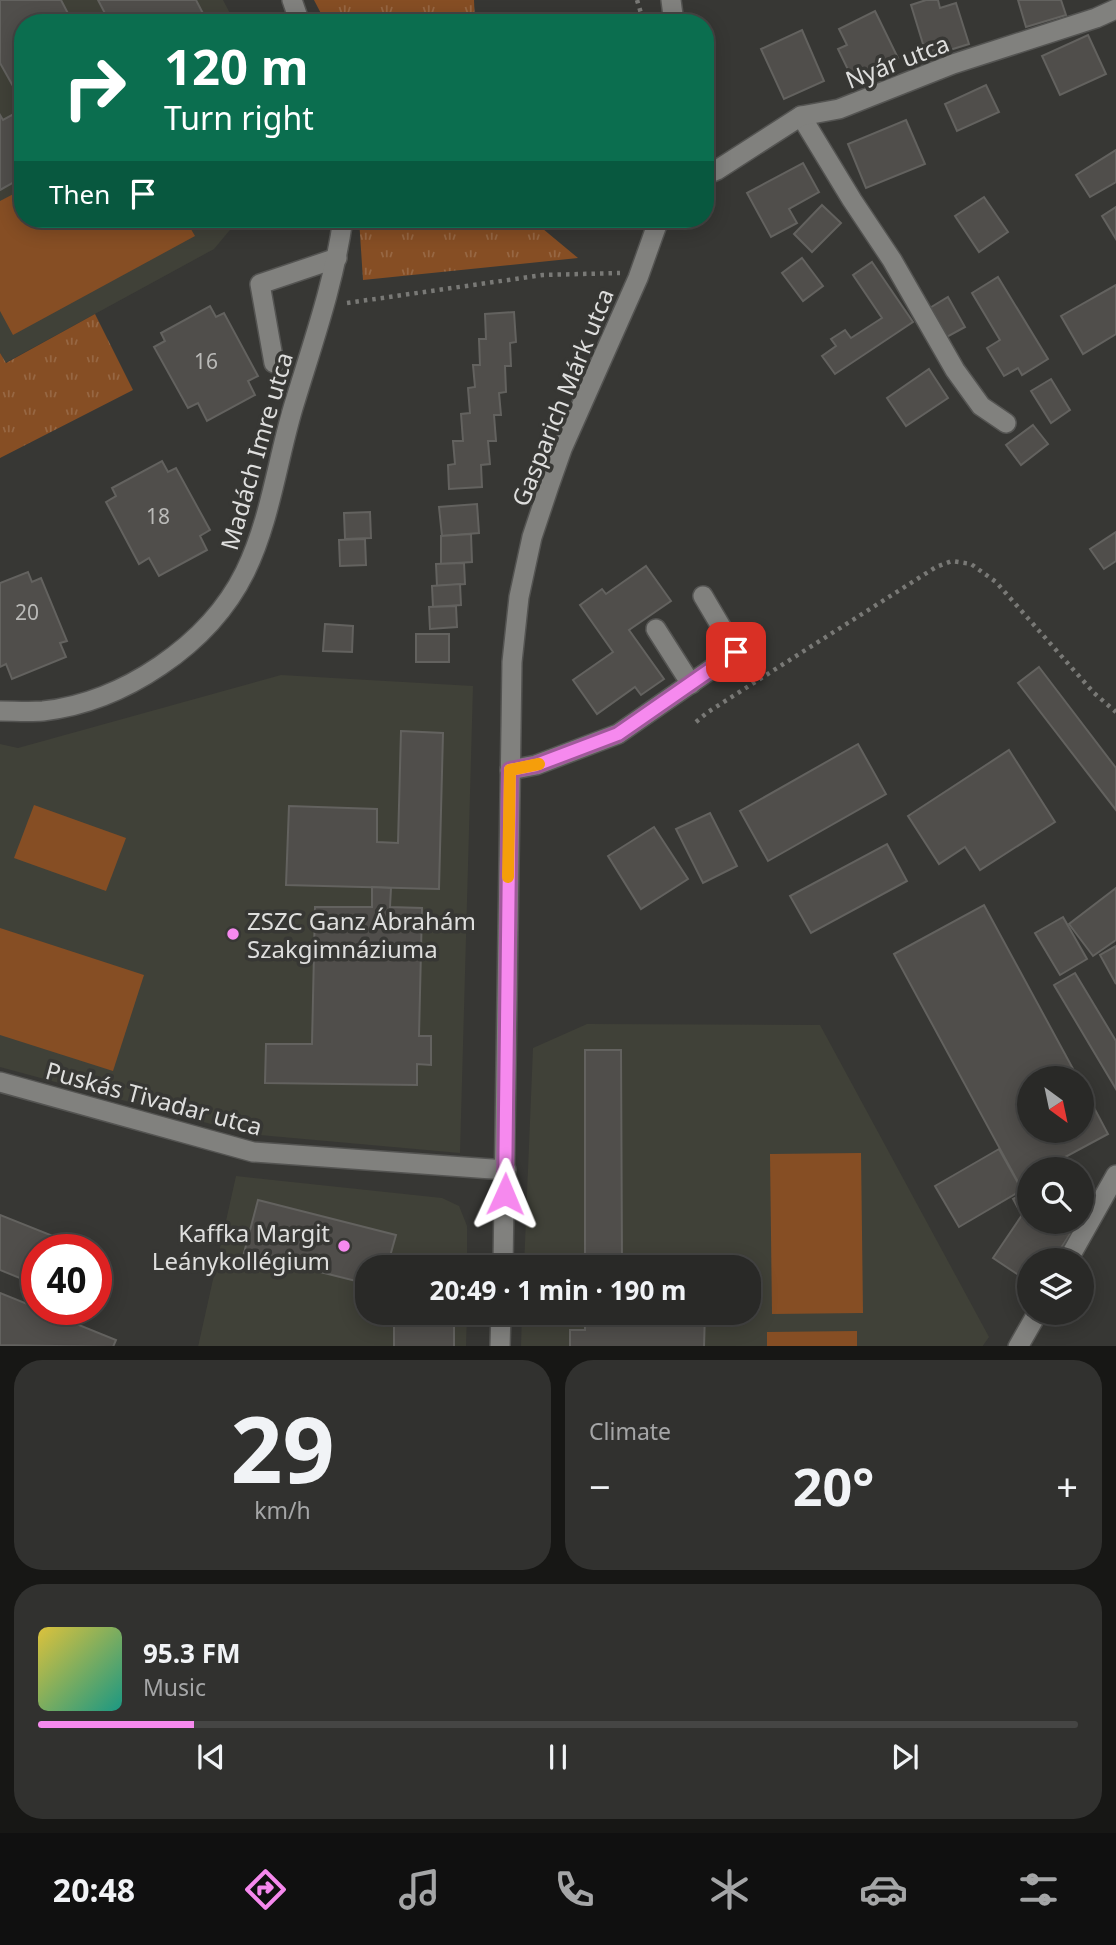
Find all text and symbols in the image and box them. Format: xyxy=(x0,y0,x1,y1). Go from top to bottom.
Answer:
street label: Nyár utca xyxy=(840,26,954,96)
text: 120 m xyxy=(164,33,309,99)
icon: right xyxy=(49,42,140,133)
text: Turn right xyxy=(164,96,314,139)
icon: arrive xyxy=(124,175,162,213)
text: Then xyxy=(49,176,110,212)
street label: Gasparich Márk utca xyxy=(503,283,621,511)
house number: 16 xyxy=(194,347,218,375)
street label: Madách Imre utca xyxy=(212,348,300,554)
house number: 18 xyxy=(146,502,170,530)
house number: 20 xyxy=(15,598,39,626)
pin xyxy=(706,622,766,682)
icon: arrive xyxy=(717,633,755,671)
place label: ZSZC Ganz Ábrahám Szakgimnáziuma xyxy=(247,904,476,965)
marker: ZSZC Ganz Ábrahám Szakgimnáziuma xyxy=(225,926,241,942)
street label: Puskás Tivadar utca xyxy=(42,1053,266,1143)
north arrow xyxy=(1017,1066,1094,1143)
map controls xyxy=(1017,1066,1094,1325)
position arrow xyxy=(468,1157,542,1231)
button: search xyxy=(1017,1157,1094,1234)
place label: Kaffka Margit Leánykollégium xyxy=(152,1216,330,1277)
speed limit sign: 40 xyxy=(21,1234,112,1325)
marker: Kaffka Margit Leánykollégium xyxy=(336,1238,352,1254)
button: layers xyxy=(1017,1248,1094,1325)
text: 20:49 · 1 min · 190 m xyxy=(430,1272,686,1308)
text: 29 xyxy=(230,1386,335,1510)
text: Climate xyxy=(589,1415,671,1447)
text: 20° xyxy=(793,1450,874,1521)
text: − xyxy=(589,1460,611,1512)
text: + xyxy=(1056,1460,1078,1512)
text: km/h xyxy=(254,1494,311,1526)
text: 95.3 FM xyxy=(143,1635,240,1671)
text: Music xyxy=(143,1671,206,1703)
icon: previous xyxy=(192,1738,230,1776)
icon: pause xyxy=(539,1738,577,1776)
icon: next xyxy=(886,1738,924,1776)
icon: directions xyxy=(241,1865,290,1914)
icon: music xyxy=(395,1865,444,1914)
icon: phone xyxy=(550,1865,599,1914)
icon: climate xyxy=(705,1865,754,1914)
icon: car xyxy=(859,1865,908,1914)
icon: filters xyxy=(1014,1865,1063,1914)
text: 20:48 xyxy=(53,1868,135,1911)

